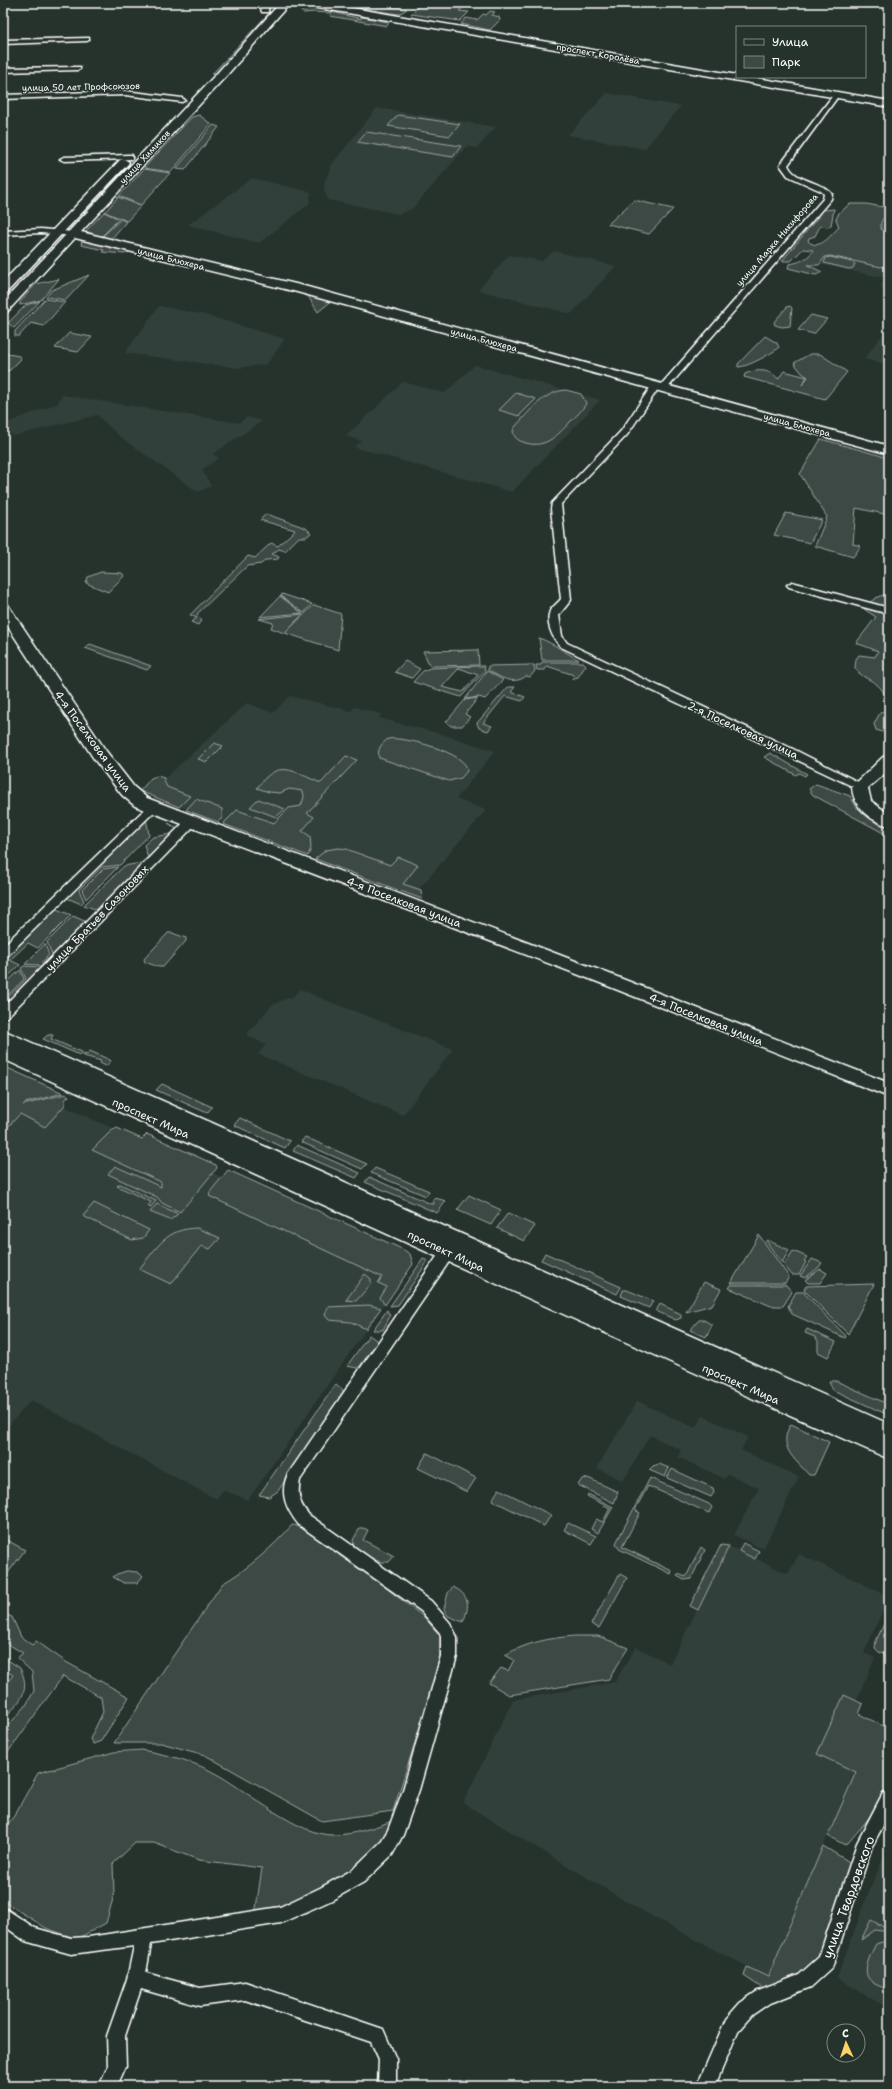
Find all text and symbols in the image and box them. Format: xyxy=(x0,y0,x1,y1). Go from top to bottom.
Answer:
legend xyxy=(736,26,866,78)
text: Улица xyxy=(772,34,809,50)
street label: проспект Королёва xyxy=(555,41,641,67)
text: Парк xyxy=(772,54,801,70)
street label: улица 50 лет Профсоюзов xyxy=(22,80,140,94)
street label: улица Химиков xyxy=(117,127,173,186)
street label: улица Марка Никифорова xyxy=(733,191,821,289)
street label: улица Блюхера xyxy=(136,245,206,273)
street label: улица Блюхера xyxy=(449,325,519,355)
street label: улица Блюхера xyxy=(762,410,832,440)
street label: 4-я Поселковая улица xyxy=(51,688,134,795)
street label: 2-я Поселковая улица xyxy=(685,698,801,763)
street label: улица Братьев Сазоновых xyxy=(43,862,152,975)
street label: 4-я Поселковая улица xyxy=(344,874,463,931)
street label: 4-я Поселковая улица xyxy=(647,990,765,1049)
street label: проспект Мира xyxy=(110,1095,192,1142)
street label: проспект Мира xyxy=(405,1227,487,1276)
street label: проспект Мира xyxy=(700,1361,782,1408)
street label: улица Твардовского xyxy=(818,1834,879,1961)
north arrow xyxy=(826,2023,866,2063)
text: С xyxy=(842,2026,850,2041)

